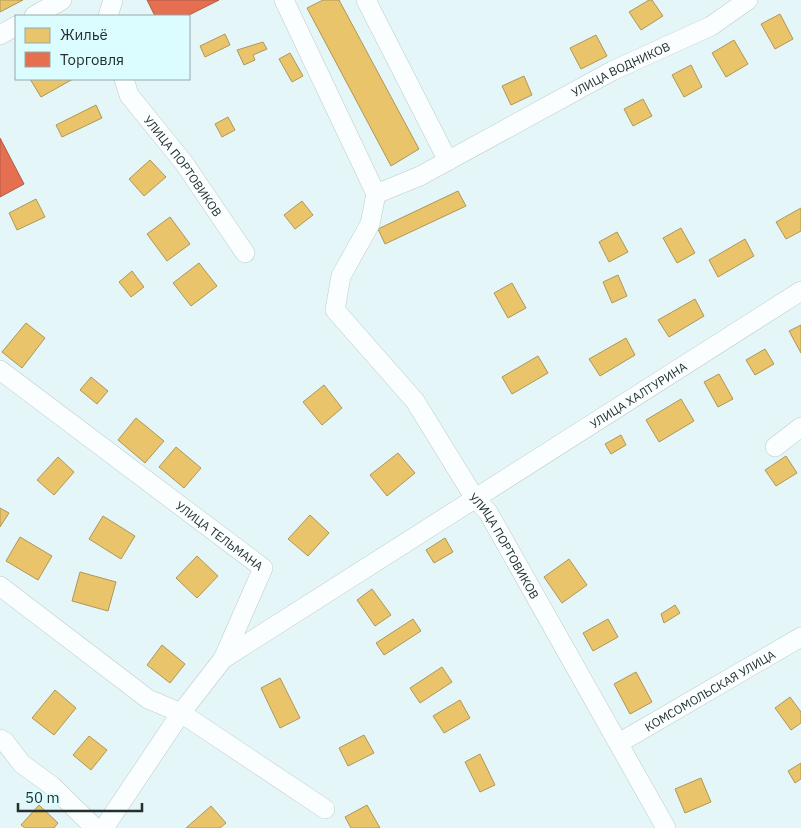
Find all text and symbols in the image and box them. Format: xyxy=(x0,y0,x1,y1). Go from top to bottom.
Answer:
legend xyxy=(15,15,190,80)
text: Жильё xyxy=(60,25,108,44)
street label: УЛИЦА ВОДНИКОВ xyxy=(568,38,672,99)
text: Торговля xyxy=(60,50,124,69)
street label: УЛИЦА ПОРТОВИКОВ xyxy=(141,112,226,219)
street label: УЛИЦА ХАЛТУРИНА xyxy=(587,358,690,431)
street label: УЛИЦА ПОРТОВИКОВ xyxy=(466,489,543,601)
street label: УЛИЦА ТЕЛЬМАНА xyxy=(173,498,267,573)
street label: КОМСОМОЛЬСКАЯ УЛИЦА xyxy=(642,646,778,734)
scale bar xyxy=(18,780,141,812)
text: 50 m xyxy=(25,788,60,807)

